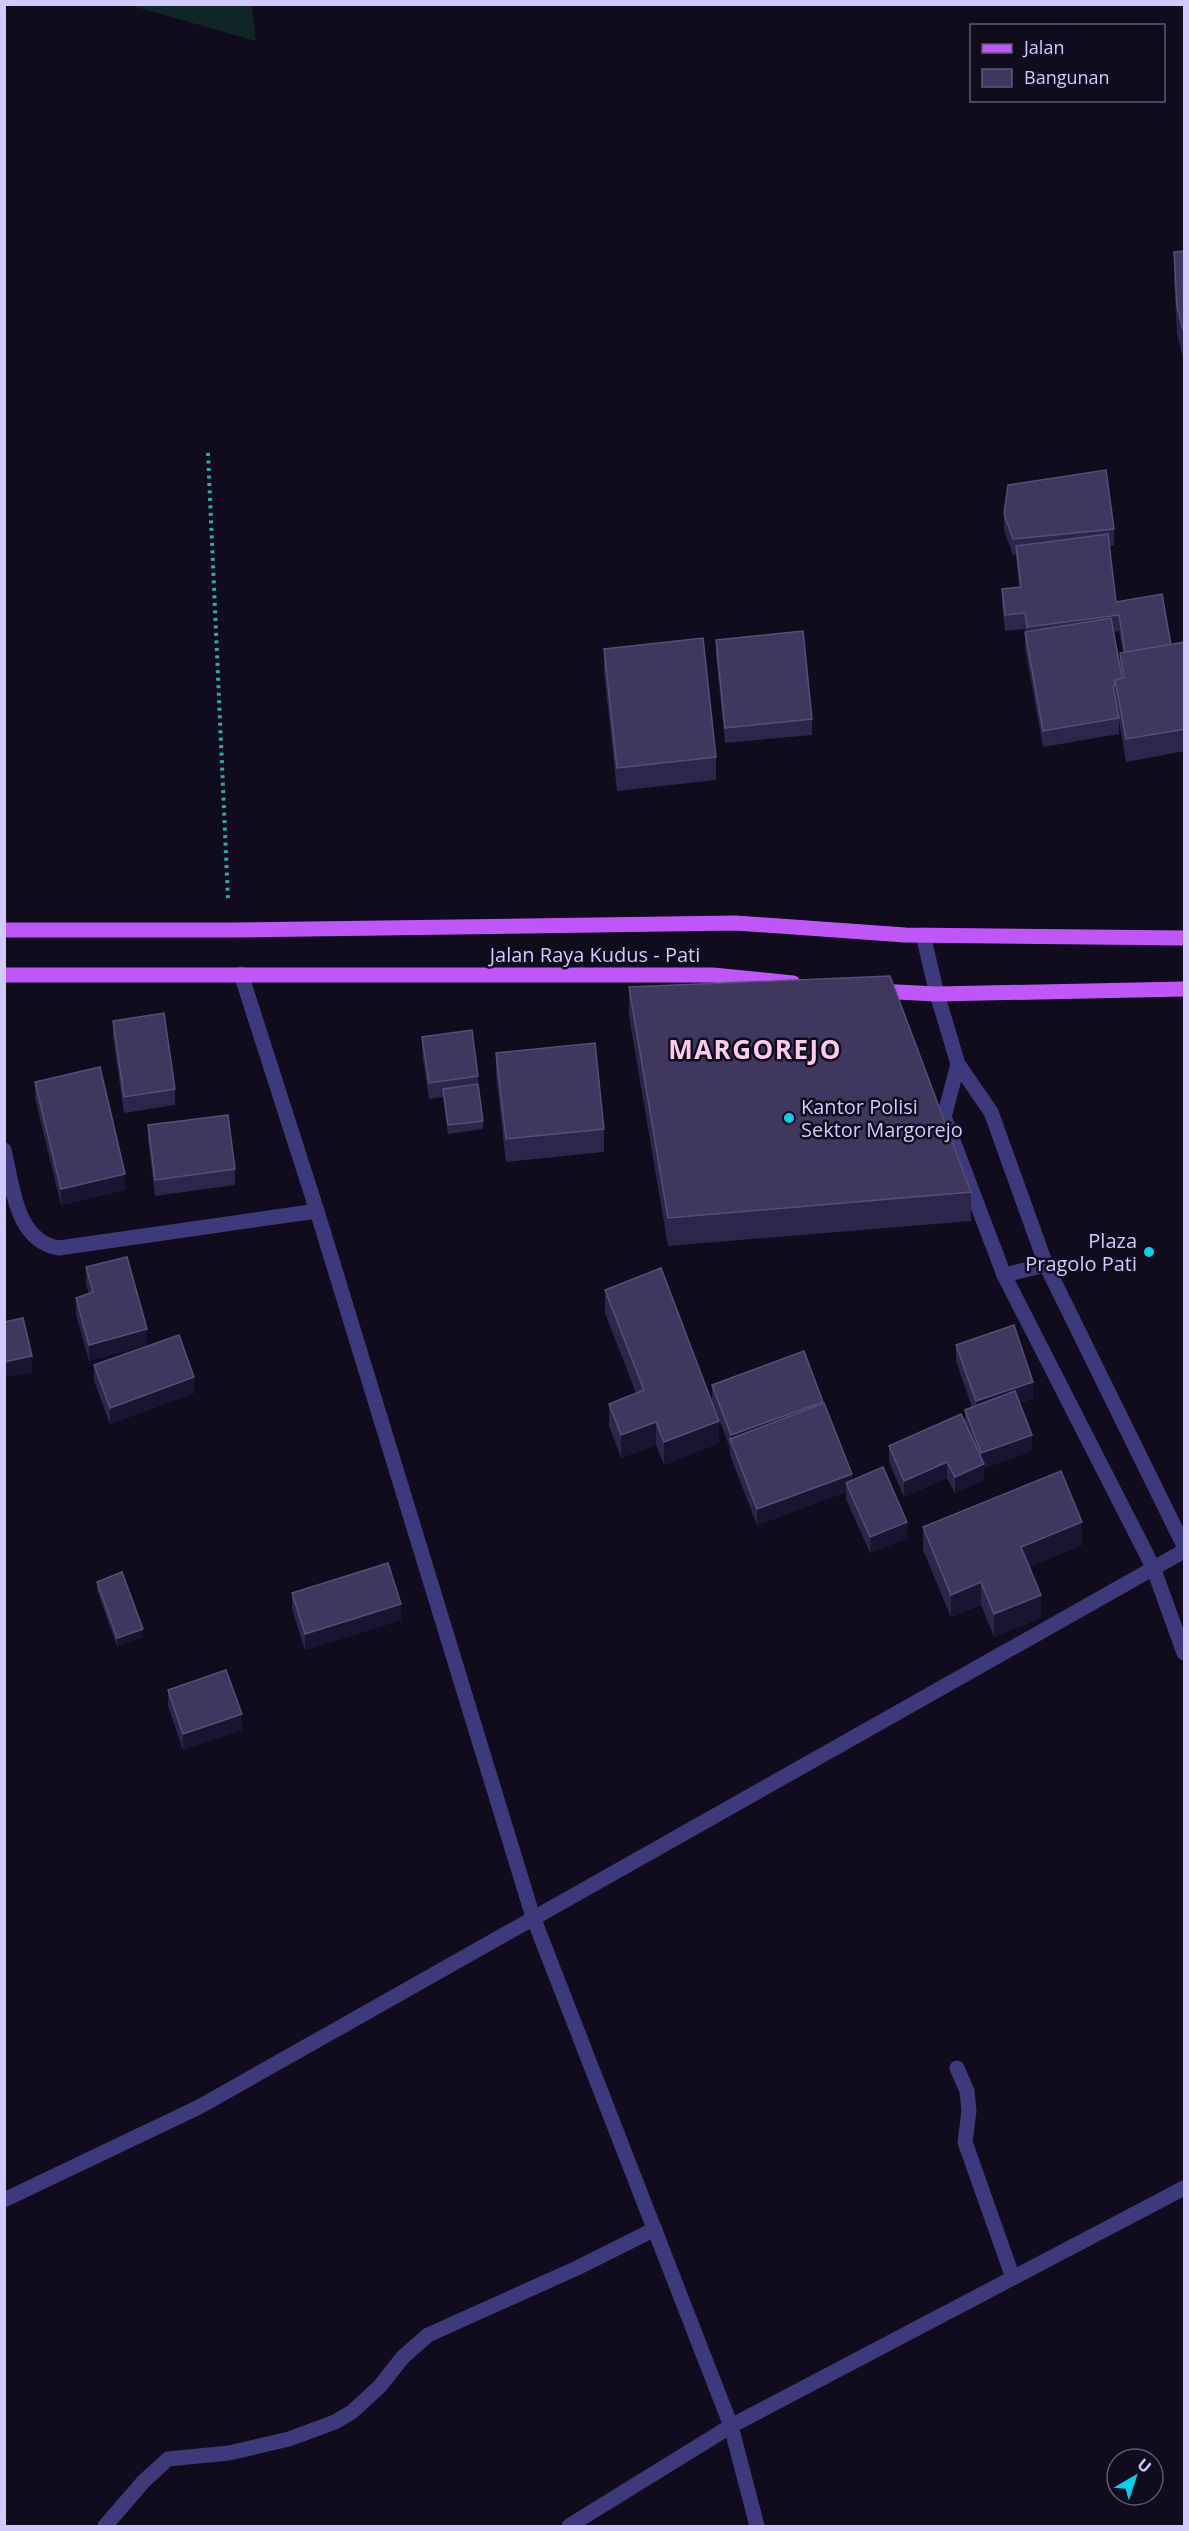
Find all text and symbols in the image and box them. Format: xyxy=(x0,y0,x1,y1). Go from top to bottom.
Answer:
legend xyxy=(970,24,1165,102)
text: Jalan xyxy=(1022,35,1064,59)
text: Bangunan xyxy=(1024,65,1110,89)
street label: Jalan Raya Kudus - Pati xyxy=(488,941,700,968)
district label: MARGOREJO xyxy=(668,1031,842,1067)
place label: Kantor Polisi Sektor Margorejo xyxy=(801,1093,963,1143)
marker: Kantor Polisi Sektor Margorejo xyxy=(782,1111,796,1125)
place label: Plaza Pragolo Pati xyxy=(1025,1227,1137,1277)
marker: Plaza Pragolo Pati xyxy=(1142,1245,1156,1259)
north arrow xyxy=(1105,2447,1165,2507)
text: U xyxy=(1133,2453,1156,2478)

